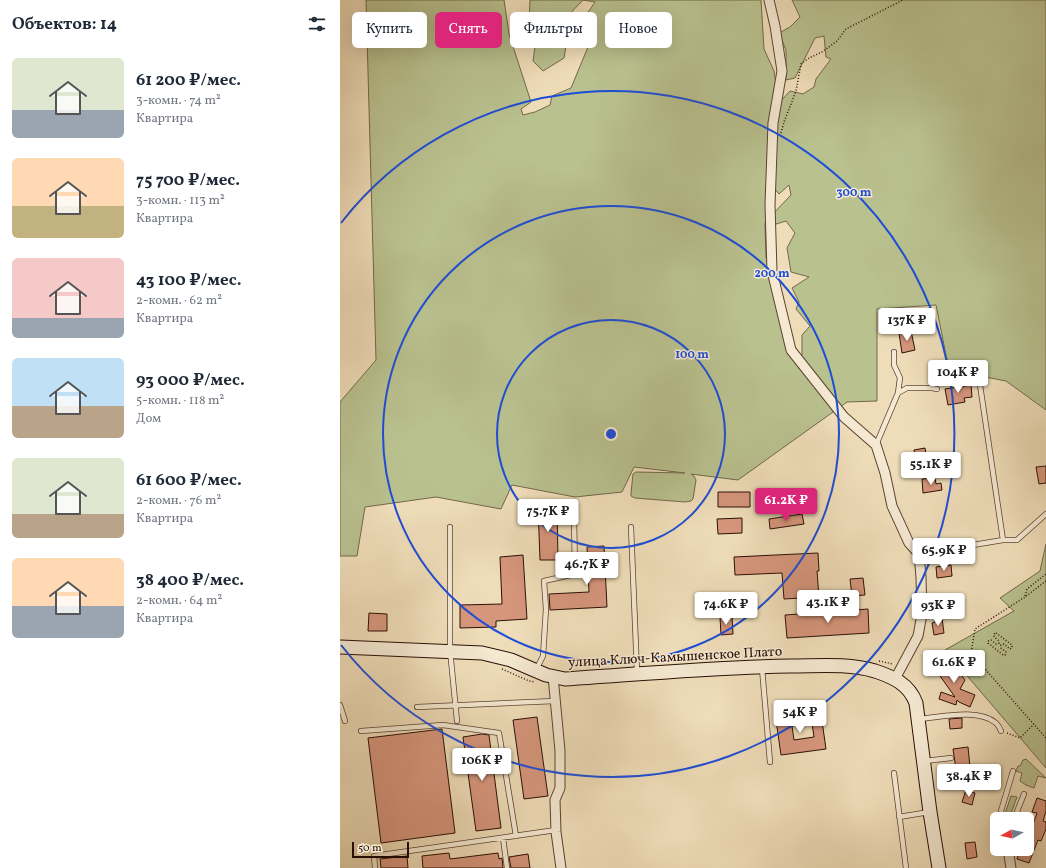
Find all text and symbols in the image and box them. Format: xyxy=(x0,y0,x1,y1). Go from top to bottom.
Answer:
chip: Купить xyxy=(352,12,427,48)
chip: Снять xyxy=(435,12,502,48)
chip: Фильтры xyxy=(510,12,597,48)
chip: Новое xyxy=(605,12,672,48)
text: Объектов: 14 xyxy=(12,13,117,36)
icon: filters xyxy=(306,13,328,35)
text: 61 200 ₽/мес. xyxy=(136,69,241,92)
icon: home xyxy=(44,74,92,122)
text: 3-комн. · 74 m² xyxy=(136,92,221,110)
text: Квартира xyxy=(136,110,193,128)
text: 75 700 ₽/мес. xyxy=(136,169,240,192)
icon: home xyxy=(44,174,92,222)
text: 300 m xyxy=(837,185,872,201)
text: 3-комн. · 113 m² xyxy=(136,192,225,210)
text: Квартира xyxy=(136,210,193,228)
text: 200 m xyxy=(754,266,790,282)
text: 43 100 ₽/мес. xyxy=(136,269,241,292)
icon: home xyxy=(44,274,92,322)
text: 2-комн. · 62 m² xyxy=(136,292,222,310)
pin: 137K ₽ xyxy=(874,308,940,342)
text: Квартира xyxy=(136,310,193,328)
text: 137K ₽ xyxy=(887,312,927,330)
text: 100 m xyxy=(675,347,709,363)
pin: 104K ₽ xyxy=(925,360,991,394)
text: 104K ₽ xyxy=(937,364,979,382)
text: 93 000 ₽/мес. xyxy=(136,369,245,392)
icon: home xyxy=(44,374,92,422)
text: 5-комн. · 118 m² xyxy=(136,392,224,410)
text: Дом xyxy=(136,410,161,428)
centre of rings xyxy=(604,427,618,441)
pin: 55.1K ₽ xyxy=(894,452,968,486)
text: 55.1K ₽ xyxy=(910,456,952,474)
text: 61 600 ₽/мес. xyxy=(136,469,242,492)
icon: home xyxy=(44,474,92,522)
pin: 61.2K ₽ xyxy=(749,488,823,522)
text: 2-комн. · 76 m² xyxy=(136,492,221,510)
text: 61.2K ₽ xyxy=(764,492,808,510)
pin: 75.7K ₽ xyxy=(511,499,585,533)
text: 75.7K ₽ xyxy=(527,503,569,521)
text: Квартира xyxy=(136,510,193,528)
pin: 65.9K ₽ xyxy=(907,538,981,572)
text: 65.9K ₽ xyxy=(921,542,967,560)
pin: 46.7K ₽ xyxy=(550,552,624,586)
text: 46.7K ₽ xyxy=(564,556,610,574)
text: 38 400 ₽/мес. xyxy=(136,569,244,592)
icon: home xyxy=(44,574,92,622)
pin: 43.1K ₽ xyxy=(791,590,865,624)
text: 2-комн. · 64 m² xyxy=(136,592,222,610)
pin: 74.6K ₽ xyxy=(689,592,763,626)
pin: 93K ₽ xyxy=(910,593,966,627)
text: 43.1K ₽ xyxy=(806,594,850,612)
text: 74.6K ₽ xyxy=(704,596,748,614)
text: 93K ₽ xyxy=(921,597,955,615)
text: Квартира xyxy=(136,610,193,628)
street label: улица Ключ-Камышенское Плато xyxy=(568,642,783,673)
pin: 61.6K ₽ xyxy=(917,650,991,684)
text: 61.6K ₽ xyxy=(932,654,976,672)
pin: 54K ₽ xyxy=(772,700,828,734)
text: 54K ₽ xyxy=(782,704,818,722)
pin: 106K ₽ xyxy=(449,748,515,782)
text: 106K ₽ xyxy=(461,752,503,770)
pin: 38.4K ₽ xyxy=(932,764,1006,798)
text: 38.4K ₽ xyxy=(946,768,992,786)
north arrow xyxy=(990,812,1034,856)
map controls xyxy=(990,812,1034,856)
scale bar xyxy=(352,840,409,859)
text: 50 m xyxy=(358,841,382,856)

